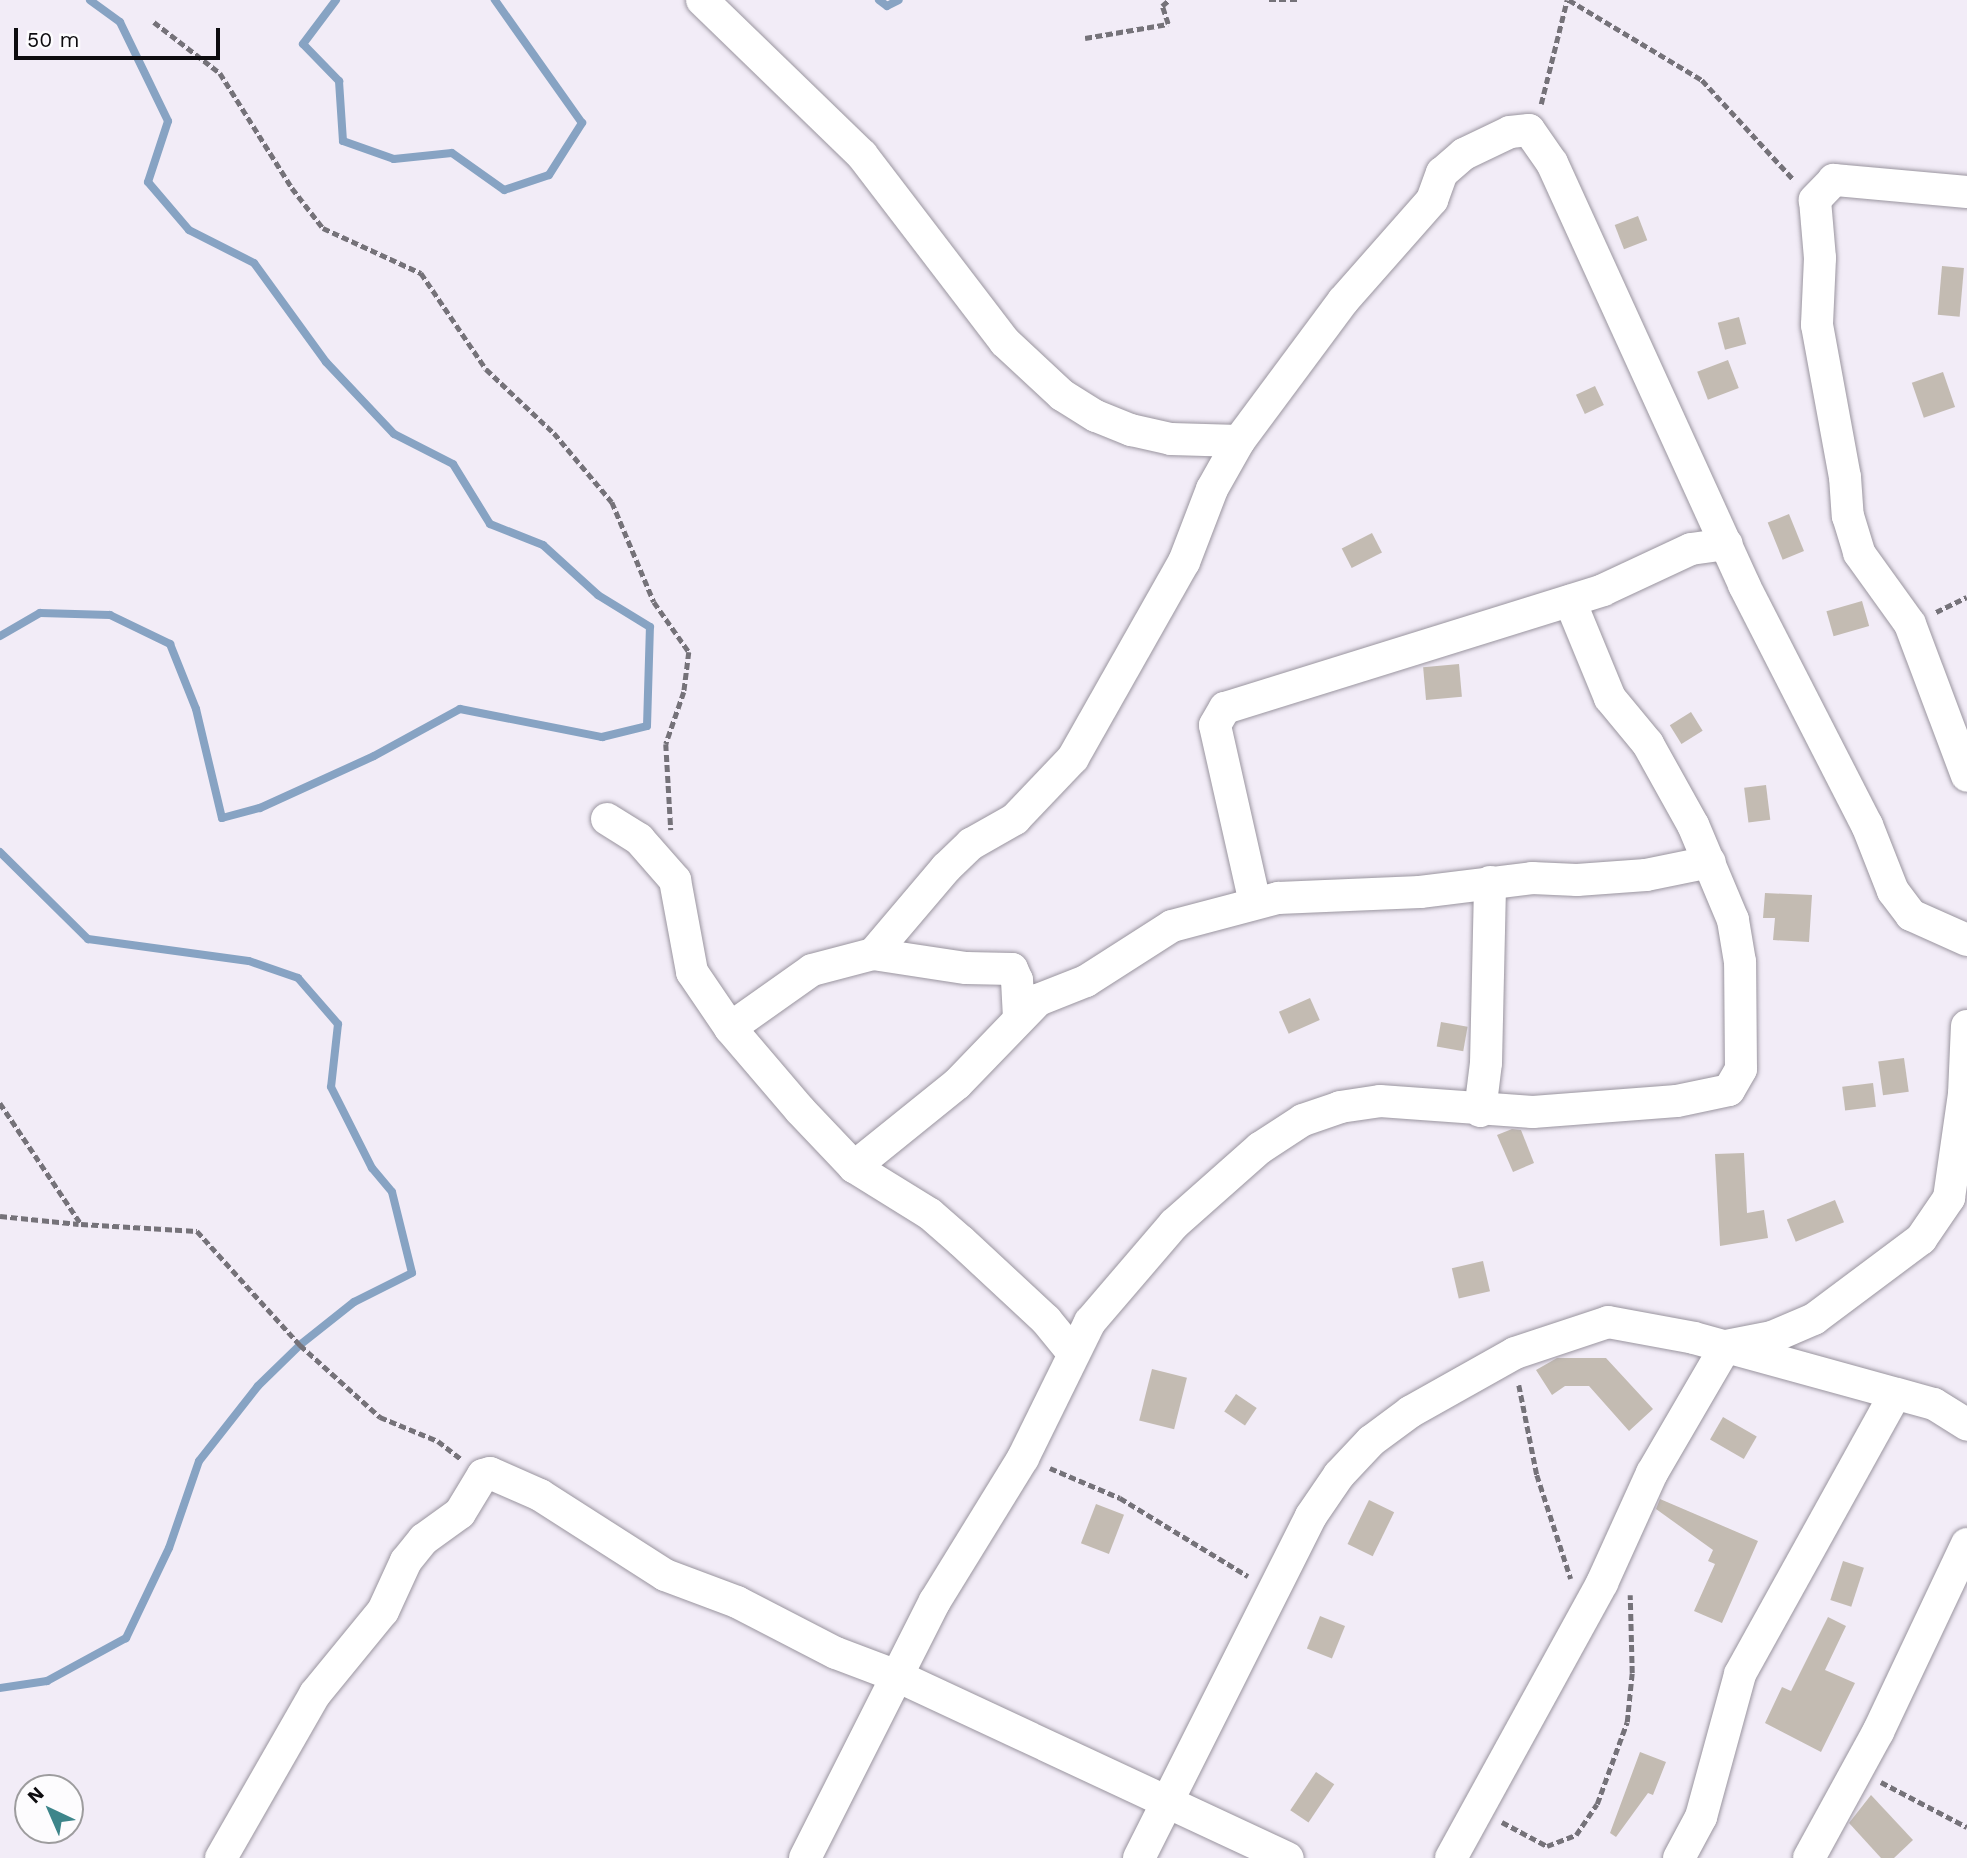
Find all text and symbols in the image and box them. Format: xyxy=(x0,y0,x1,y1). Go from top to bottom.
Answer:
scale bar xyxy=(18,14,224,58)
text: 50 m xyxy=(27,27,79,52)
north arrow xyxy=(14,1774,84,1844)
text: N xyxy=(22,1782,49,1808)

